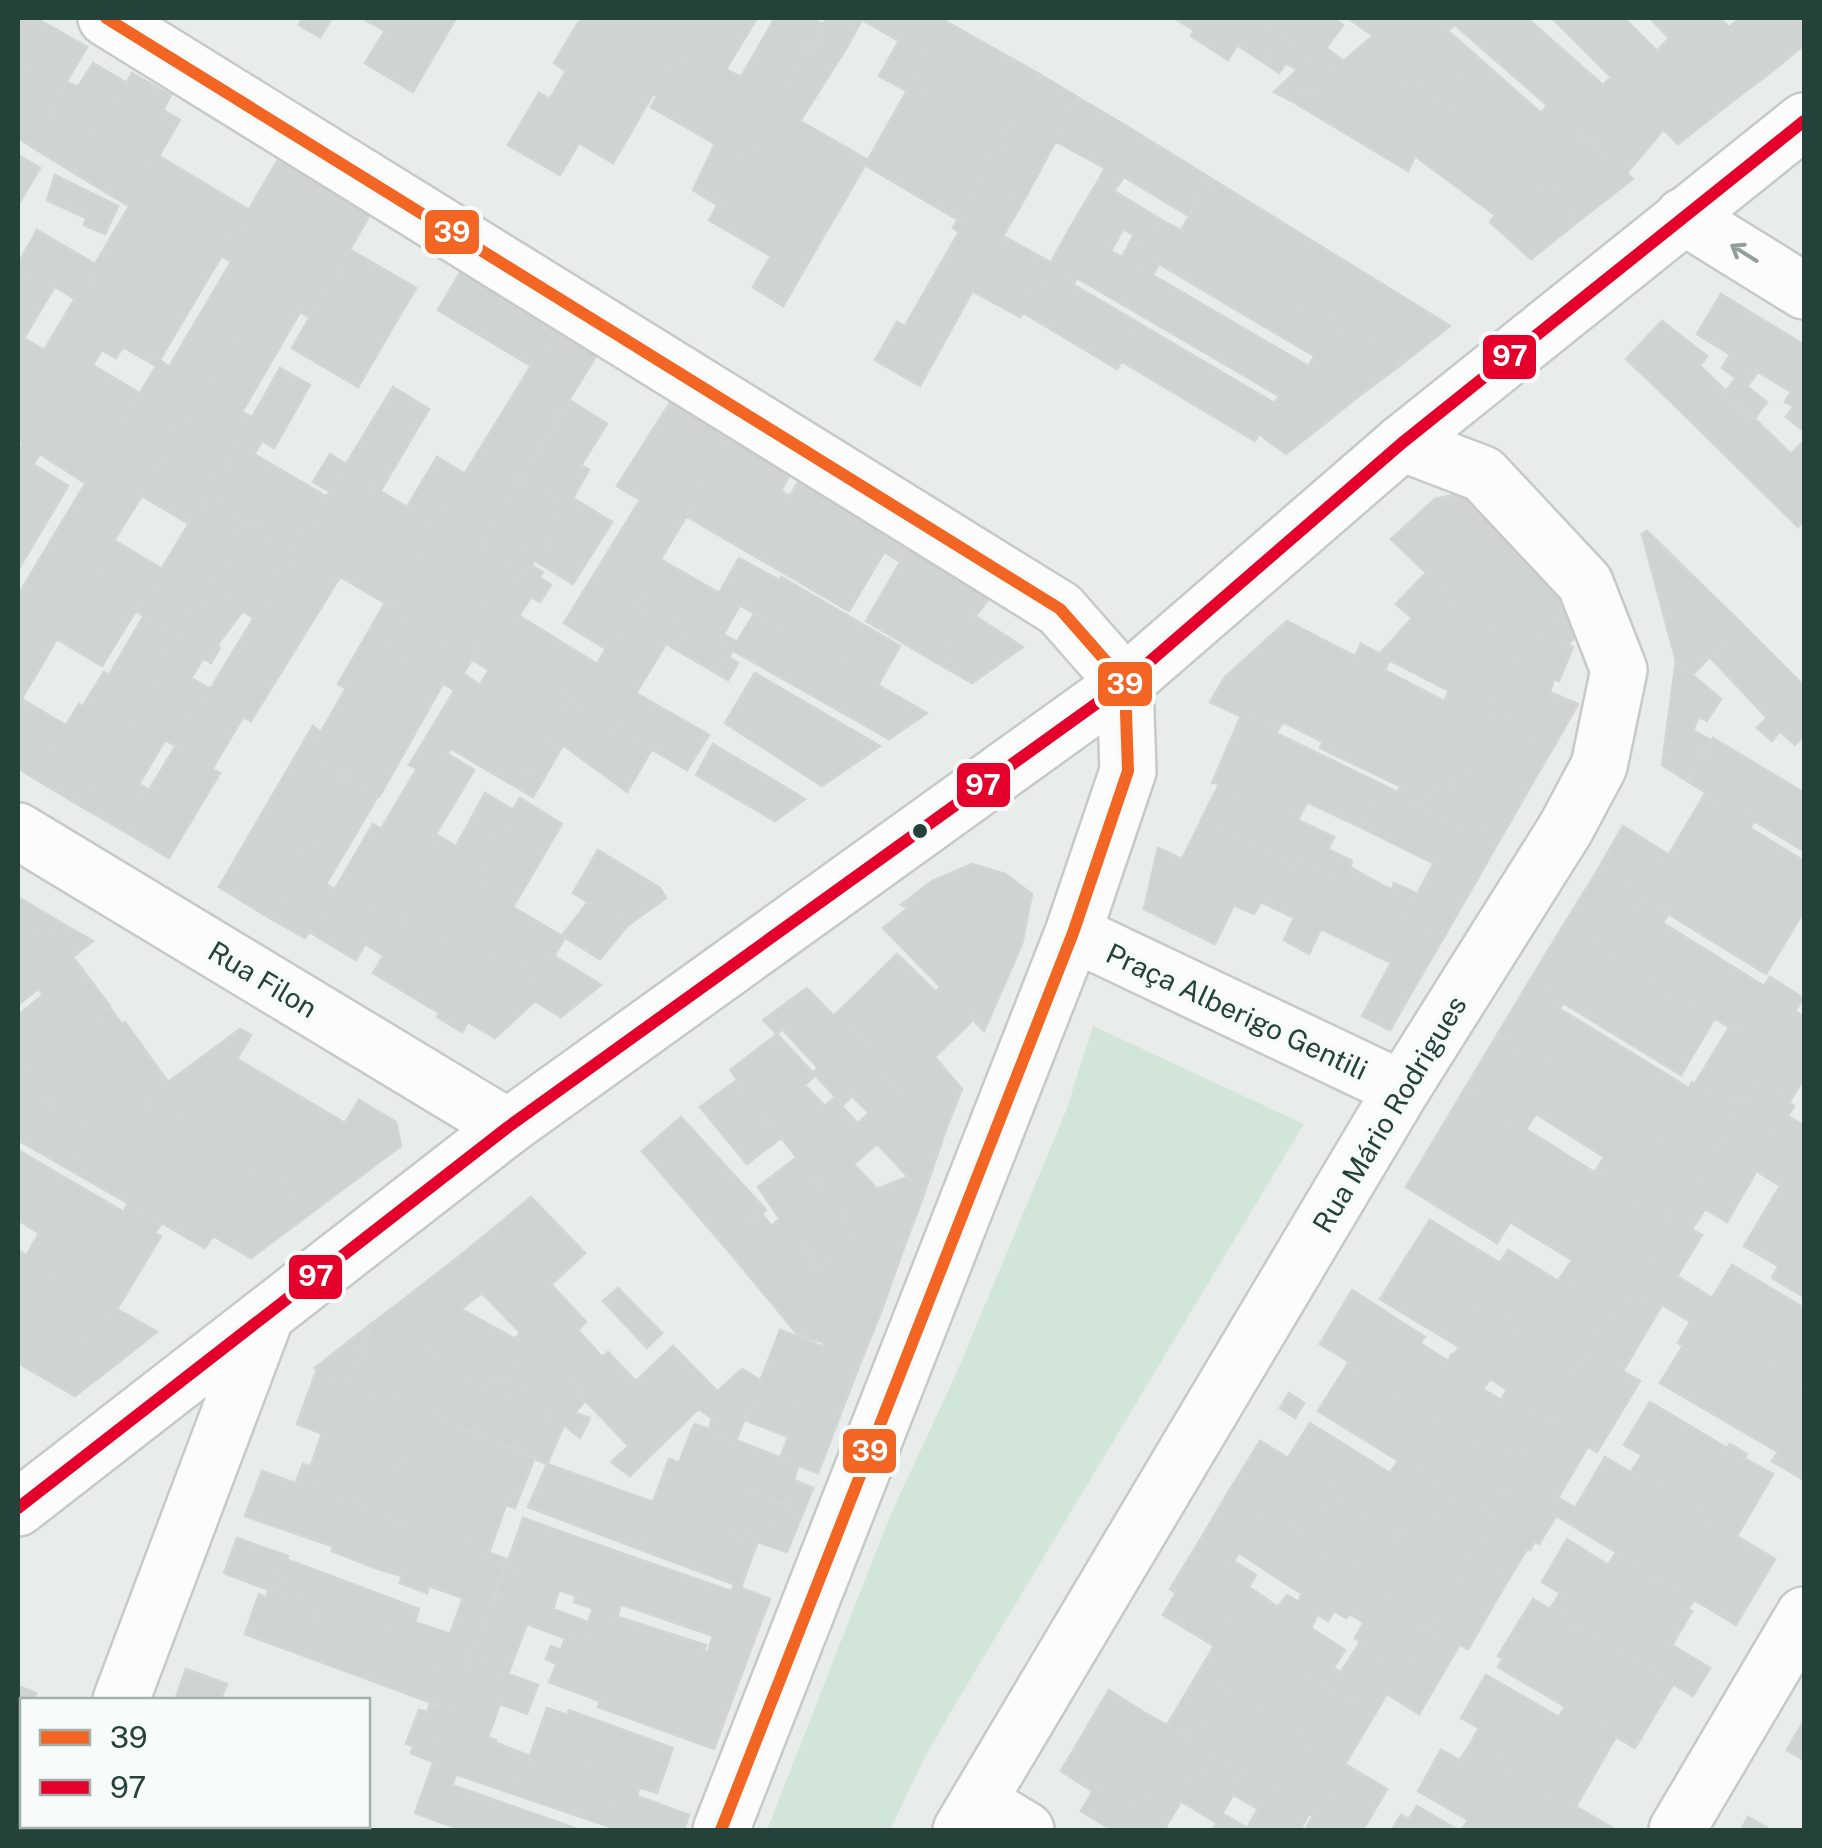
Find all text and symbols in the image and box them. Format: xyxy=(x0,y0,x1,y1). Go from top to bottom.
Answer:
line badge: 39 xyxy=(423,208,481,256)
text: 39 xyxy=(434,215,470,248)
one-way arrow xyxy=(1730,243,1759,264)
line badge: 97 xyxy=(1481,333,1538,381)
text: 97 xyxy=(1492,339,1528,372)
line badge: 39 xyxy=(1096,660,1154,708)
text: 39 xyxy=(1107,667,1143,700)
line badge: 97 xyxy=(955,761,1012,809)
text: 97 xyxy=(965,768,1001,801)
unlabelled marker xyxy=(910,821,930,841)
street label: Rua Filon xyxy=(203,934,323,1024)
street label: Praça Alberigo Gentili xyxy=(1101,936,1373,1086)
street label: Rua Mário Rodrigues xyxy=(1305,990,1473,1238)
line badge: 97 xyxy=(287,1253,344,1301)
text: 97 xyxy=(298,1259,334,1292)
line badge: 39 xyxy=(841,1427,898,1475)
text: 39 xyxy=(852,1434,888,1467)
legend xyxy=(20,1698,370,1828)
text: 39 xyxy=(110,1719,147,1755)
text: 97 xyxy=(110,1769,146,1805)

